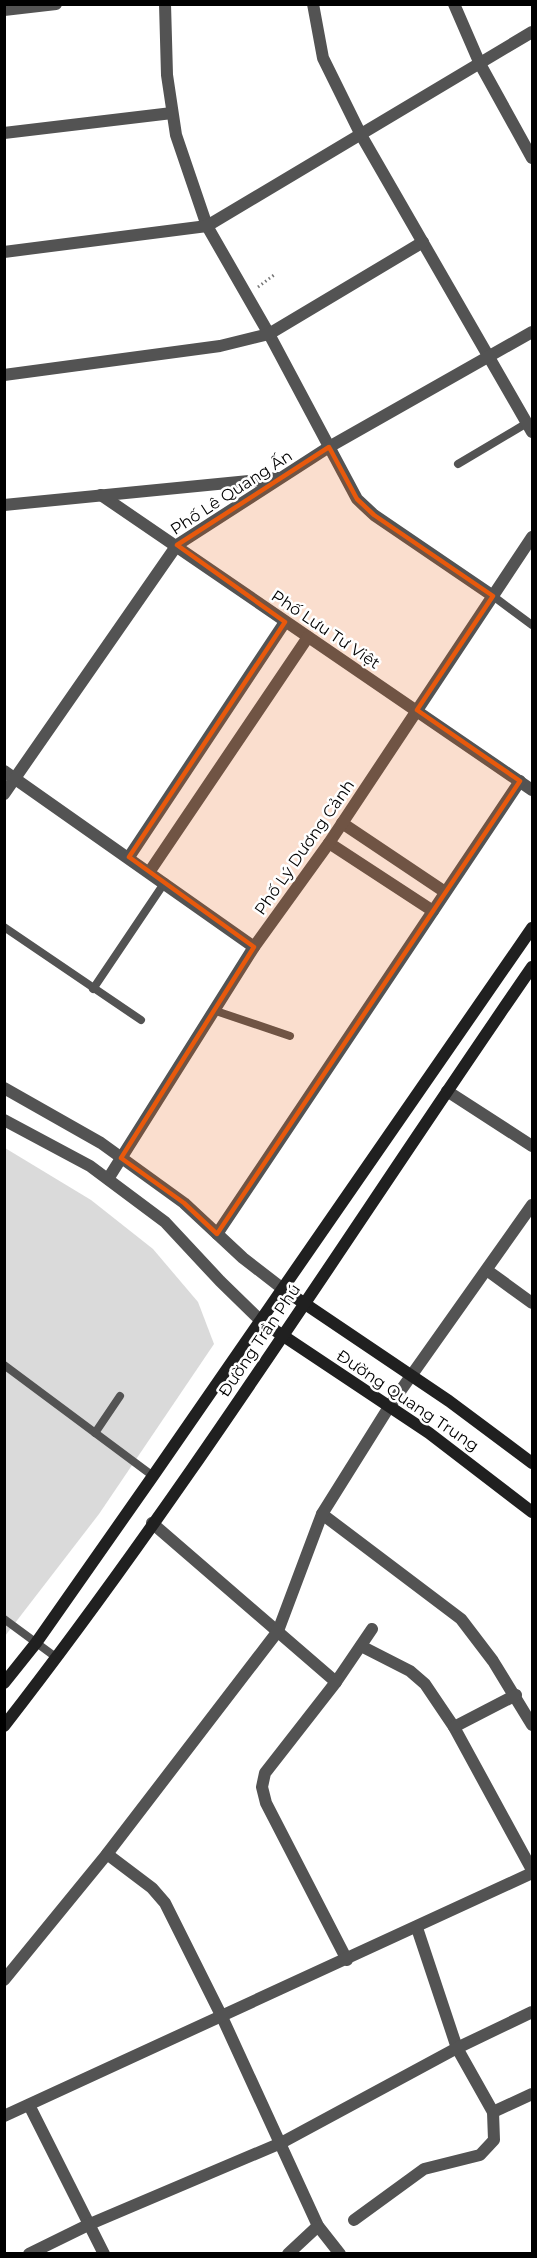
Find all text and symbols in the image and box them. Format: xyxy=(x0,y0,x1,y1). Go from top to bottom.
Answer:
street label: Phố Lê Quang Ấn xyxy=(166,445,296,539)
street label: Phố Lưu Tư Việt xyxy=(268,586,384,673)
street label: Phố Lý Dương Cảnh xyxy=(250,776,358,919)
street label: Đường Trần Phú xyxy=(215,1280,304,1400)
street label: Đường Quang Trung xyxy=(333,1346,482,1455)

